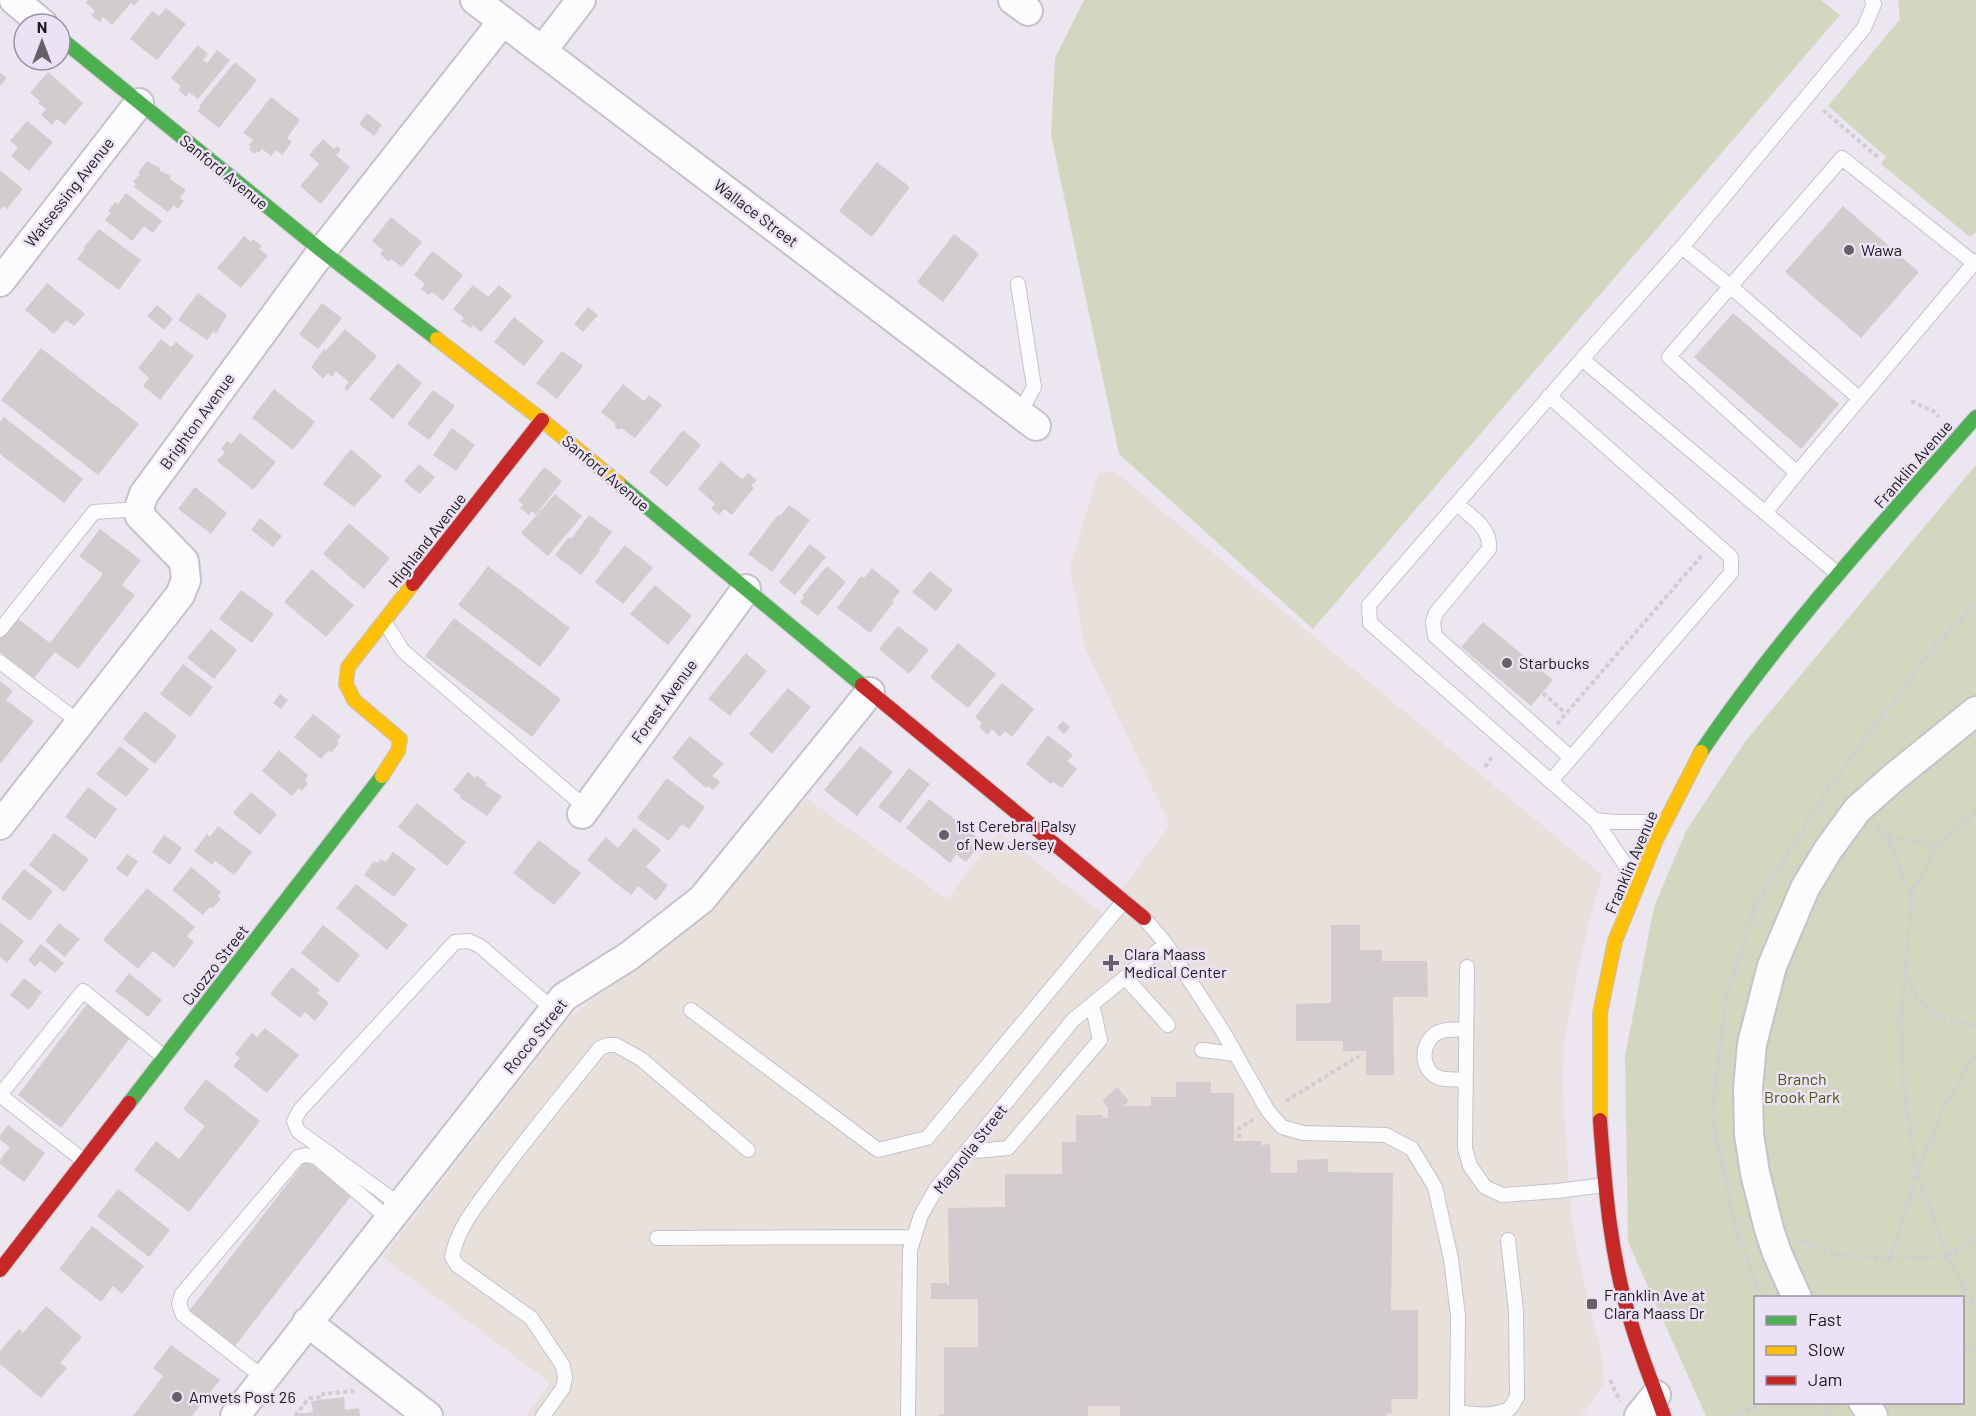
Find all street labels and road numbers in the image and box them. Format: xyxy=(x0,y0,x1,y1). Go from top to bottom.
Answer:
street label: Sanford Avenue xyxy=(176,130,272,213)
street label: Watsessing Avenue xyxy=(20,133,117,250)
street label: Wallace Street xyxy=(710,175,802,250)
street label: Brighton Avenue xyxy=(155,369,238,472)
street label: Franklin Avenue xyxy=(1869,416,1956,511)
street label: Sanford Avenue xyxy=(559,431,654,515)
street label: Highland Avenue xyxy=(384,489,469,591)
street label: Forest Avenue xyxy=(627,655,700,746)
street label: Franklin Avenue xyxy=(1600,808,1661,916)
street label: Cuozzo Street xyxy=(177,921,252,1009)
street label: Rocco Street xyxy=(499,994,571,1077)
street label: Magnolia Street xyxy=(929,1100,1010,1197)

